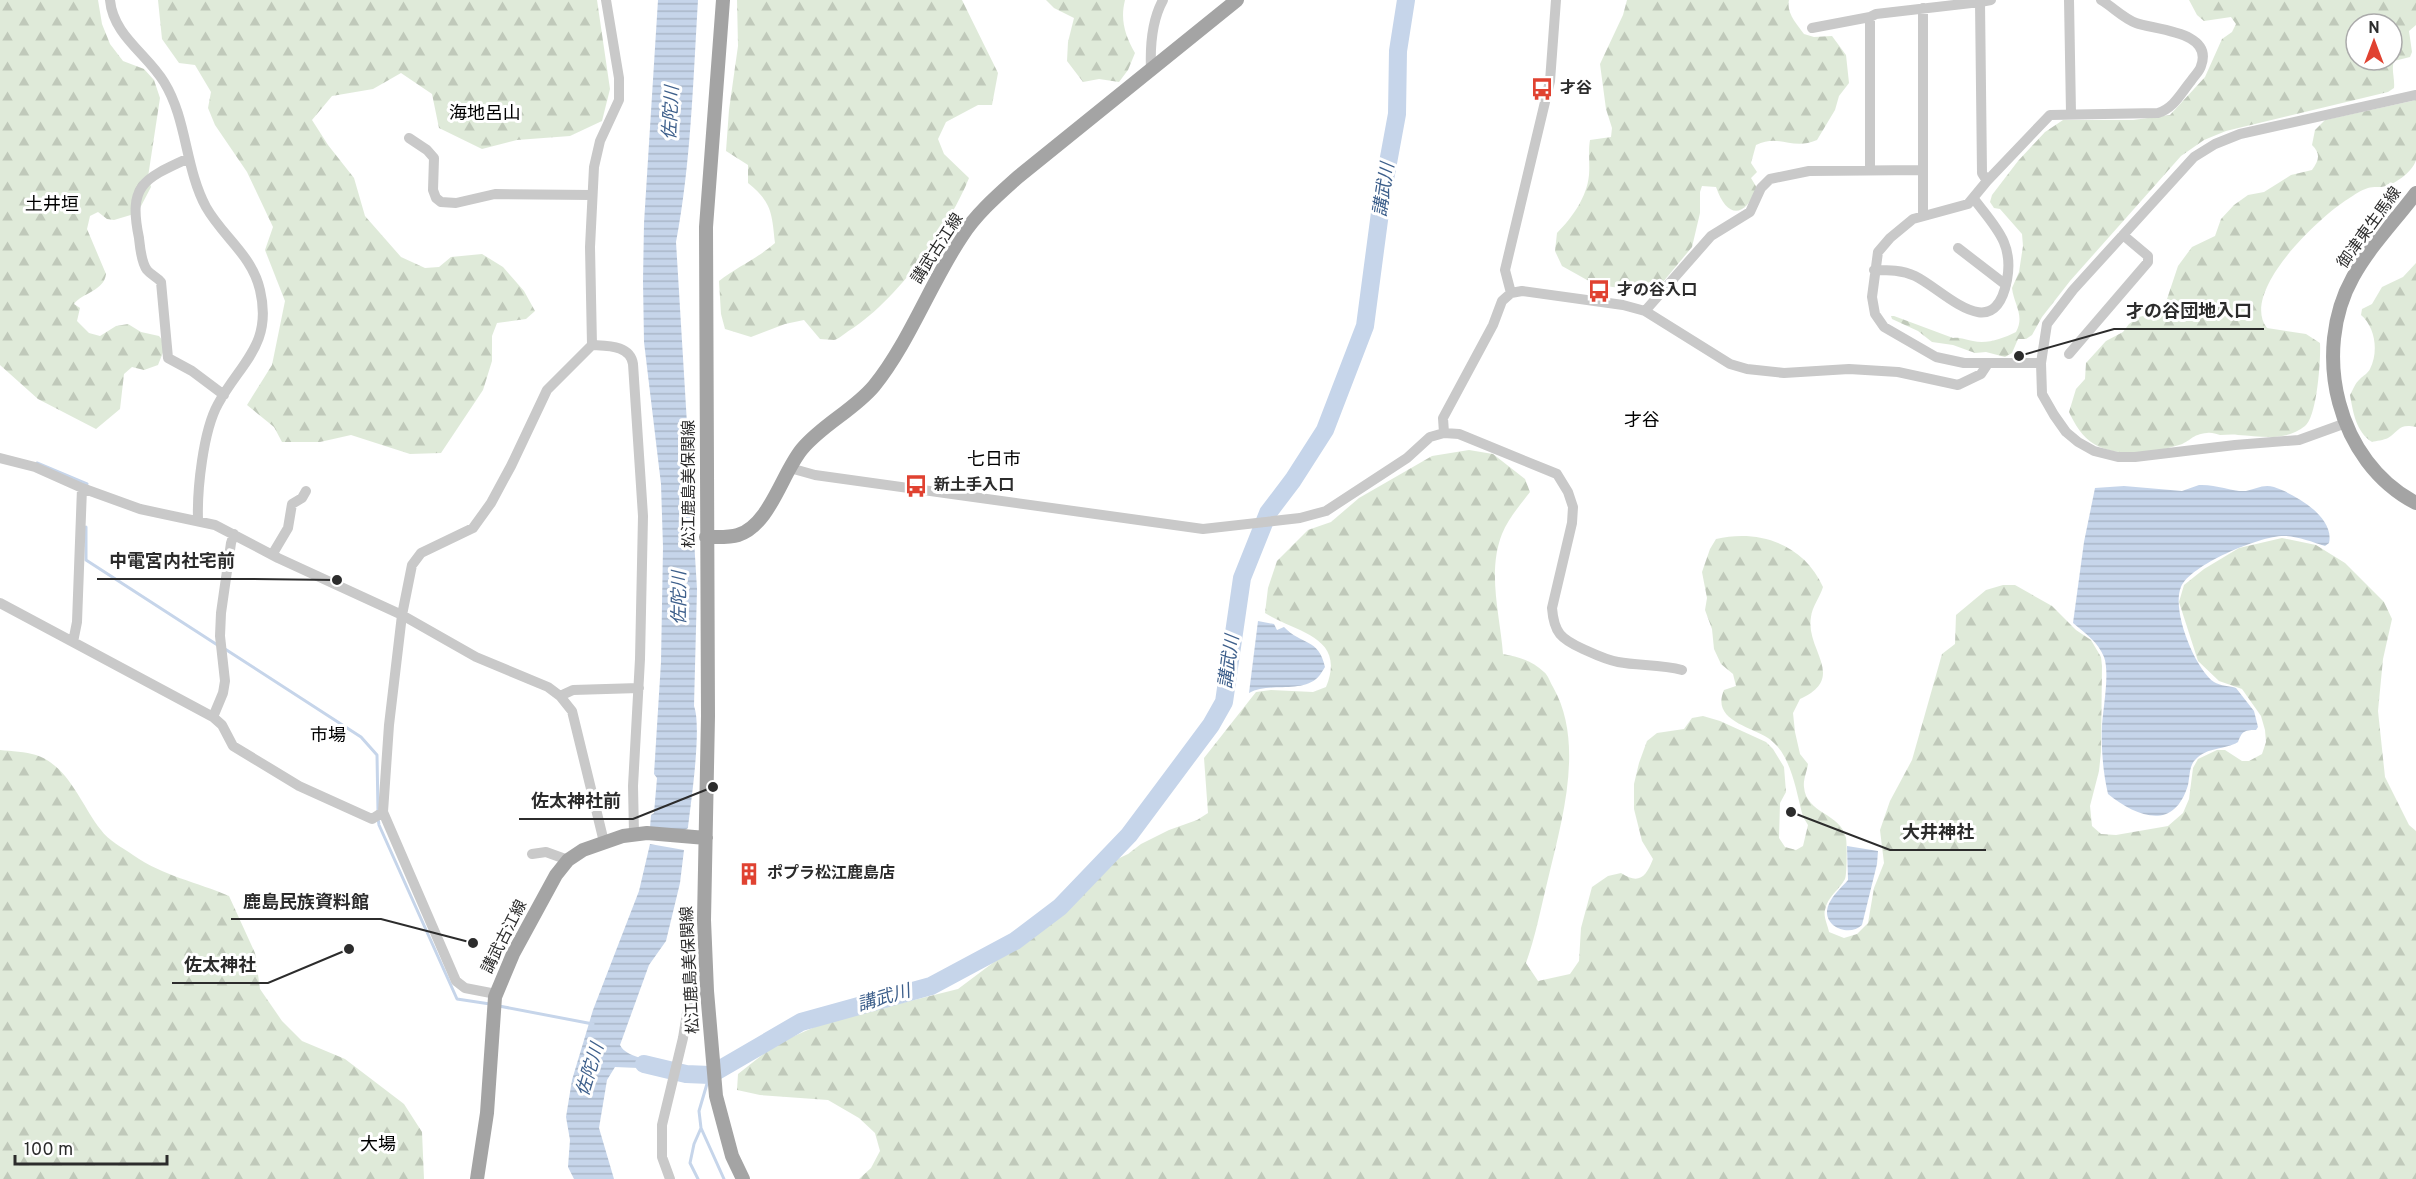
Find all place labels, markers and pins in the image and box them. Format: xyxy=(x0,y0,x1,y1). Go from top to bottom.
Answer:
bus stop icon: 才谷 xyxy=(1529,76,1555,102)
place label: 才谷 xyxy=(1560,78,1592,99)
bus stop icon: 才の谷入口 xyxy=(1586,278,1612,304)
place label: 才の谷入口 xyxy=(1617,280,1697,301)
callout: 才の谷団地入口 xyxy=(2114,293,2264,329)
bus stop icon: 新土手入口 xyxy=(903,473,929,499)
place label: 新土手入口 xyxy=(934,476,1014,496)
callout: 中電宮内社宅前 xyxy=(97,543,247,579)
callout: 佐太神社前 xyxy=(519,783,633,819)
callout: 大井神社 xyxy=(1890,814,1986,850)
building icon: ポプラ松江鹿島店 xyxy=(736,861,762,887)
place label: ポプラ松江鹿島店 xyxy=(767,864,895,884)
callout: 鹿島民族資料館 xyxy=(231,883,381,919)
callout: 佐太神社 xyxy=(172,947,268,983)

